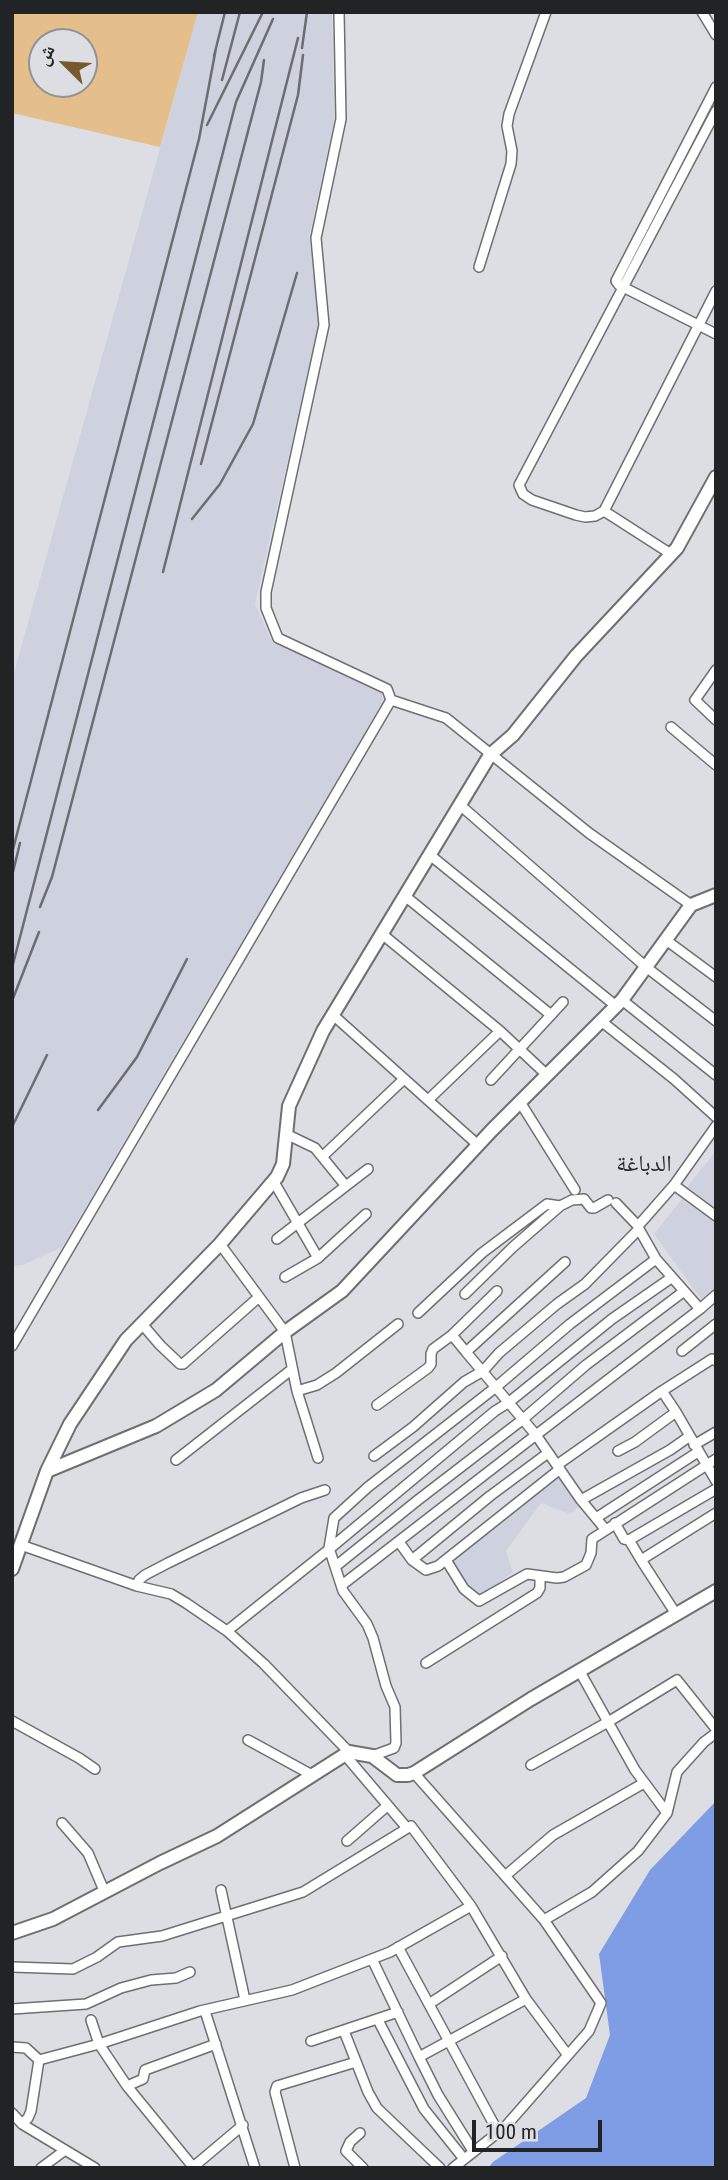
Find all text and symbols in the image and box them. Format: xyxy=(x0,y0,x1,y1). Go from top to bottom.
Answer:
north arrow xyxy=(28,28,98,98)
text: ش xyxy=(31,41,60,69)
district label: الدباغة xyxy=(616,1151,672,1179)
scale bar xyxy=(476,2106,606,2150)
text: 100 m xyxy=(485,2120,537,2144)

